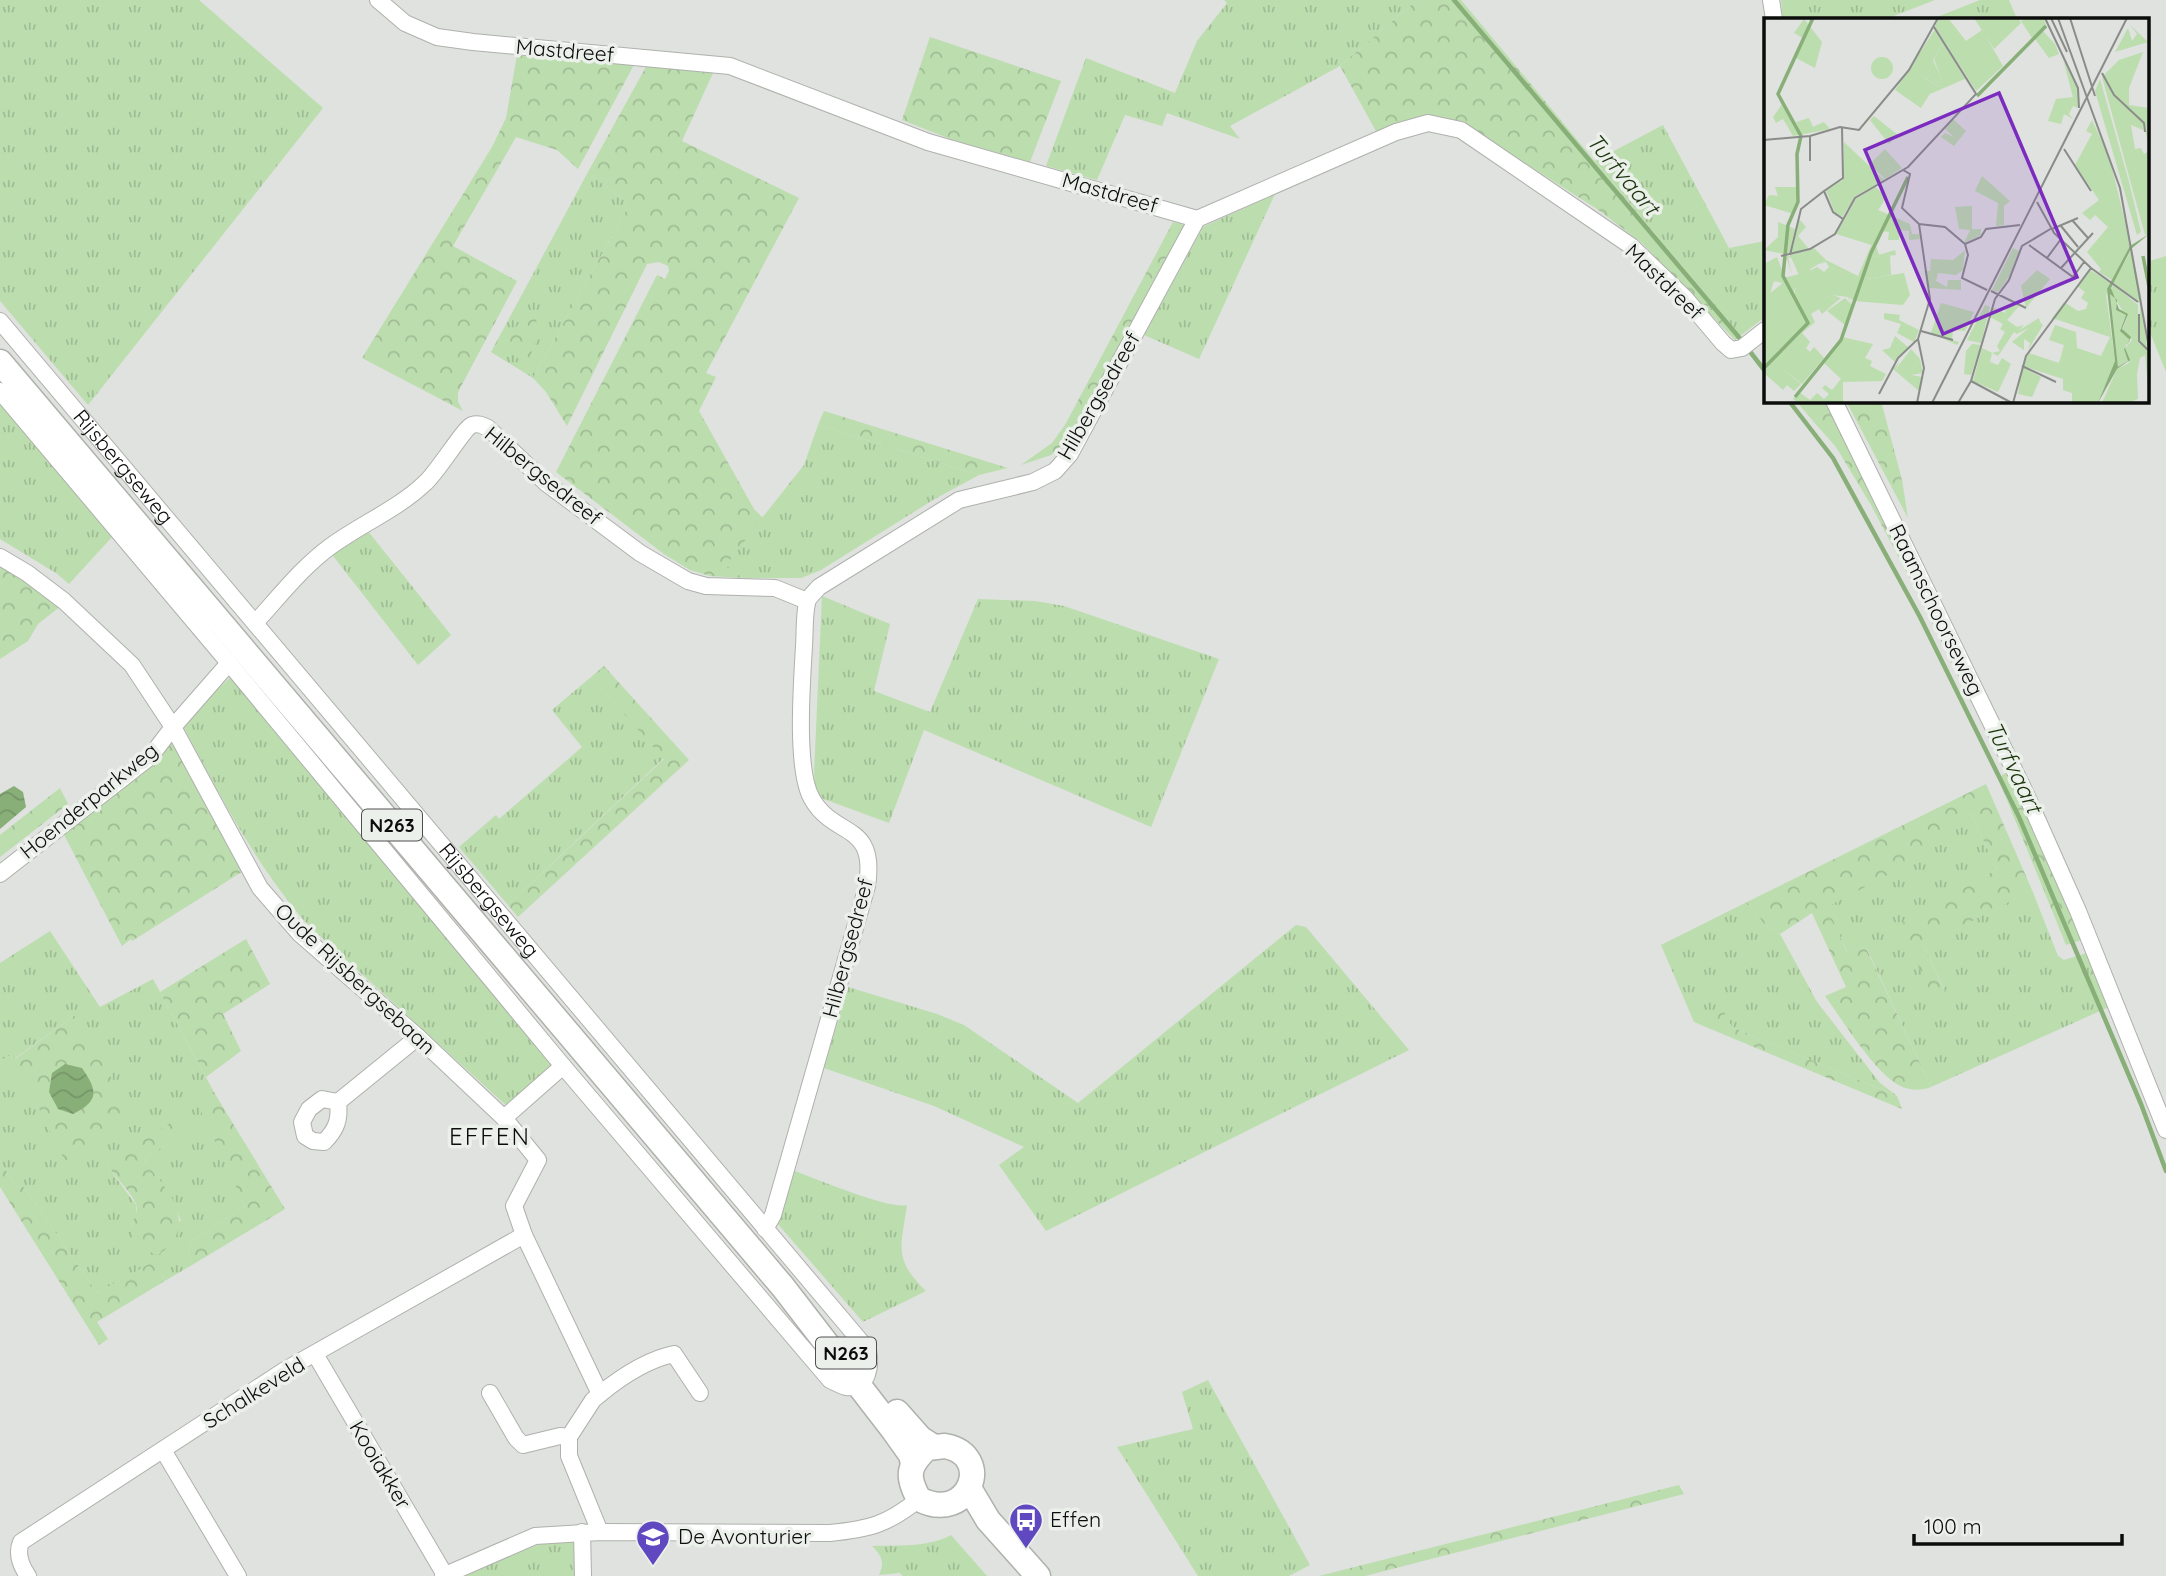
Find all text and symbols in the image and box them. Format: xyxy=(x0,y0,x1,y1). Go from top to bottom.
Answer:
inset map xyxy=(1764,18,2148,402)
street label: Mastdreef xyxy=(515,33,616,67)
water label: Turfvaart xyxy=(1581,127,1668,222)
street label: Mastdreef xyxy=(1059,166,1162,218)
street label: Mastdreef xyxy=(1620,238,1709,325)
street label: Hilbergsedreef xyxy=(1051,327,1145,464)
street label: Rijsbergseweg xyxy=(68,404,180,529)
street label: Hilbergsedreef xyxy=(480,420,608,531)
street label: Raamschoorseweg xyxy=(1884,520,1990,700)
water label: Turfvaart xyxy=(1980,716,2050,819)
street label: Hoenderparkweg xyxy=(14,737,163,864)
road number: N263 xyxy=(362,810,422,840)
street label: Rijsbergseweg xyxy=(434,837,545,962)
street label: Hilbergsedreef xyxy=(816,875,878,1020)
street label: Oude Rijsbergsebaan xyxy=(270,897,441,1059)
district label: EFFEN xyxy=(449,1121,531,1151)
road number: N263 xyxy=(816,1338,876,1368)
street label: Schalkeveld xyxy=(198,1351,309,1434)
street label: Kooiakker xyxy=(344,1416,417,1513)
bus stop icon: Effen xyxy=(1007,1501,1045,1550)
scale bar xyxy=(1914,1502,2122,1546)
place label: Effen xyxy=(1050,1506,1101,1532)
text: 100 m xyxy=(1924,1513,1982,1539)
school or university icon: De Avonturier xyxy=(634,1518,672,1567)
place label: De Avonturier xyxy=(678,1523,811,1549)

